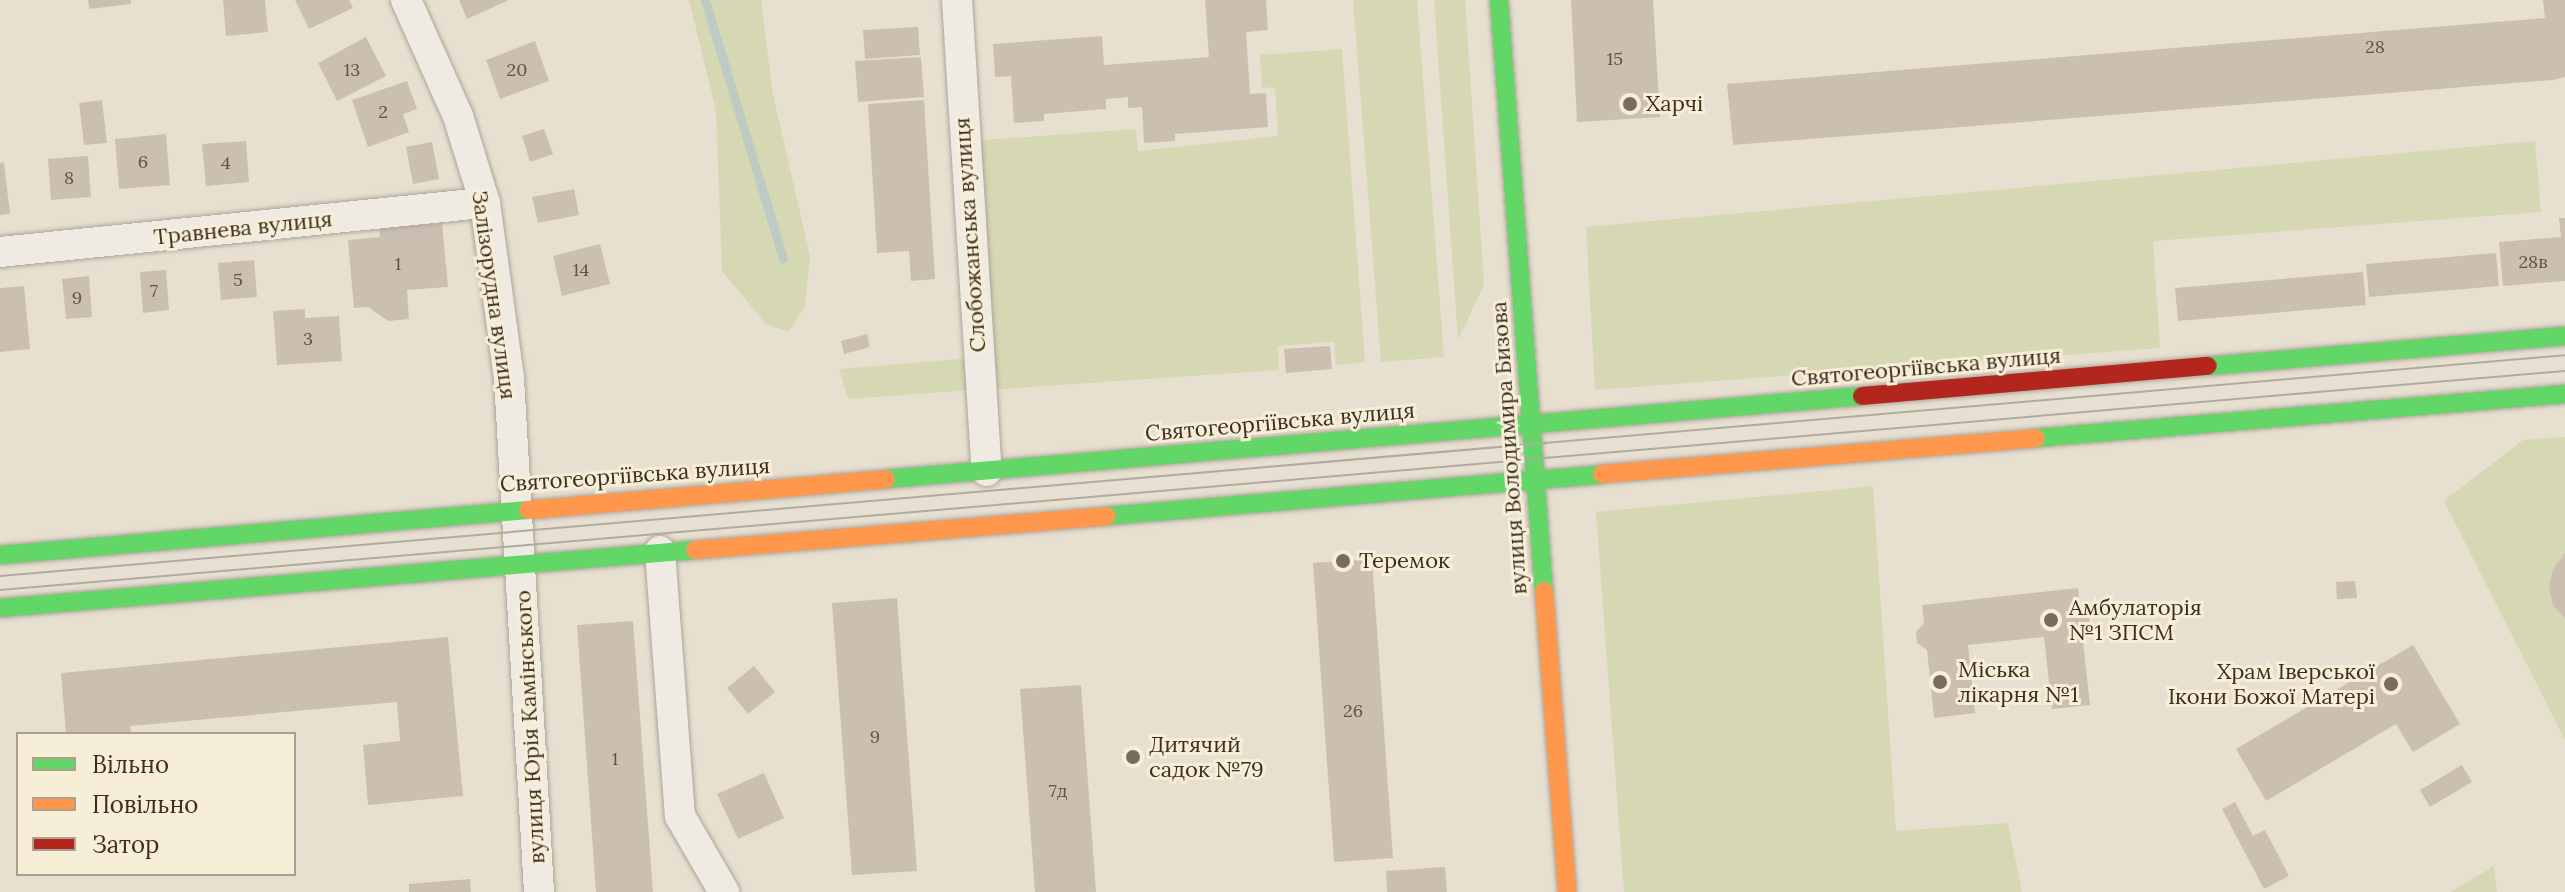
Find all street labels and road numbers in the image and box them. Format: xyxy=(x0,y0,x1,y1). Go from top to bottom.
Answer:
street label: Слобожанська вулиця xyxy=(949,117,991,353)
street label: Залізорудна вулиця xyxy=(466,189,522,401)
street label: Травнева вулиця xyxy=(152,205,334,251)
street label: вулиця Володимира Бизова xyxy=(1486,300,1532,596)
street label: Святогеоргіївська вулиця xyxy=(1790,342,2062,392)
street label: Святогеоргіївська вулиця xyxy=(1144,397,1416,447)
street label: Святогеоргіївська вулиця xyxy=(499,452,771,498)
street label: вулиця Юрія Камінського xyxy=(510,589,550,865)

